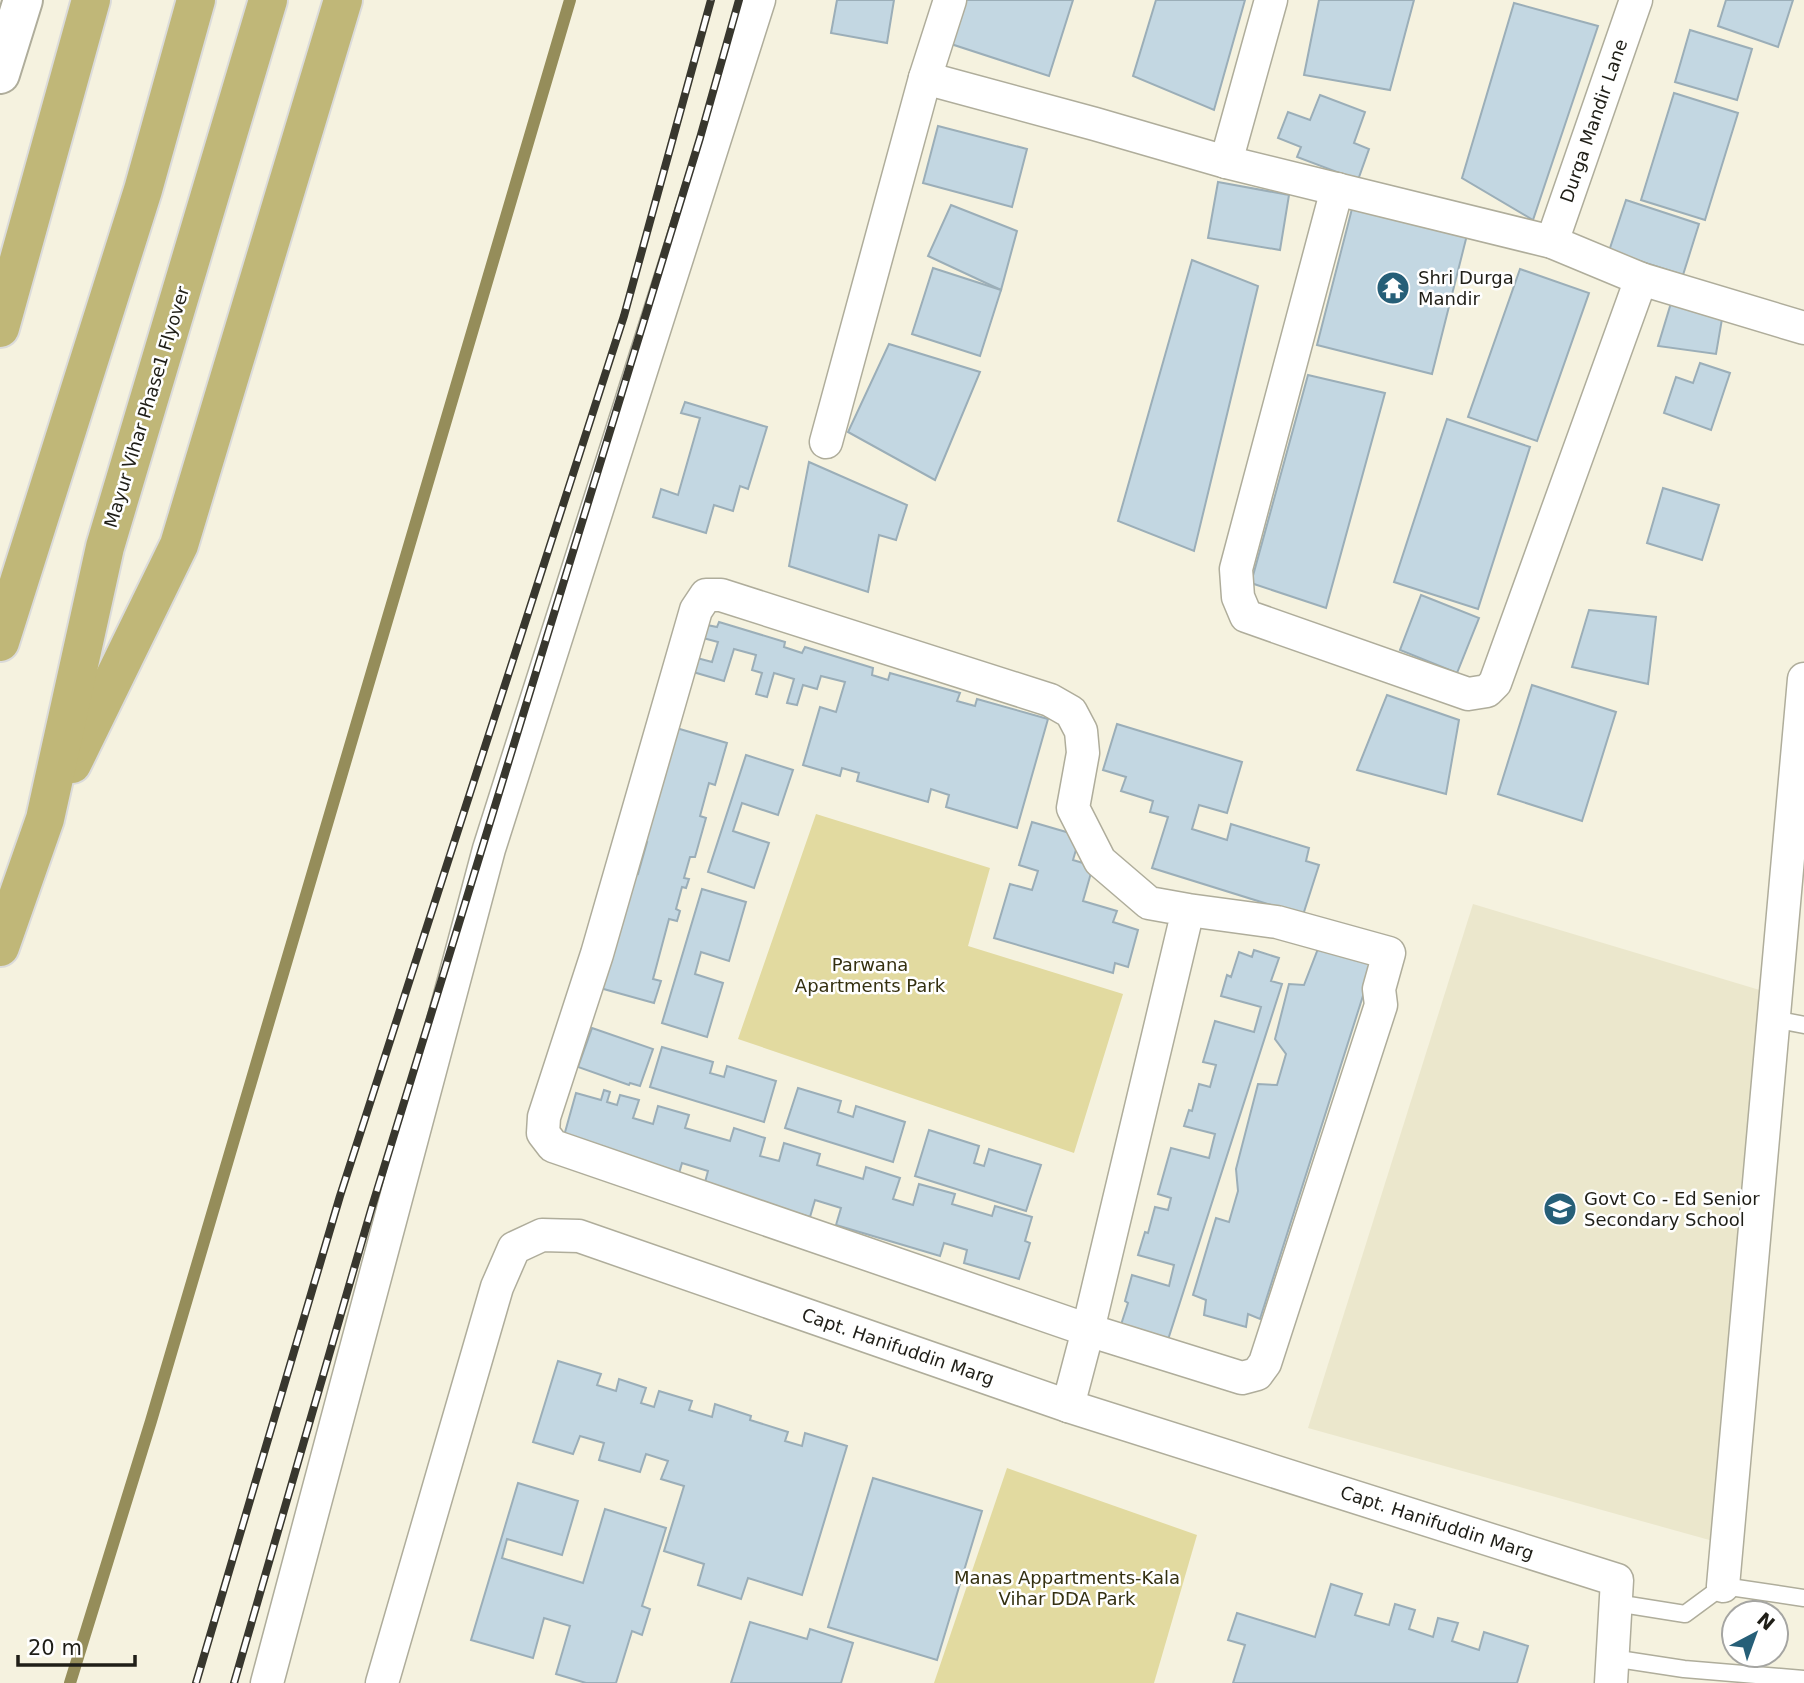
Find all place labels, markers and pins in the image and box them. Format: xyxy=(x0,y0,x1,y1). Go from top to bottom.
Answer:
place label: Shri Durga Mandir xyxy=(1418,267,1514,309)
temple icon: Shri Durga Mandir xyxy=(1374,269,1412,307)
place label: Govt Co - Ed Senior Secondary School xyxy=(1584,1188,1760,1230)
school or university icon: Govt Co - Ed Senior Secondary School xyxy=(1541,1190,1579,1228)

